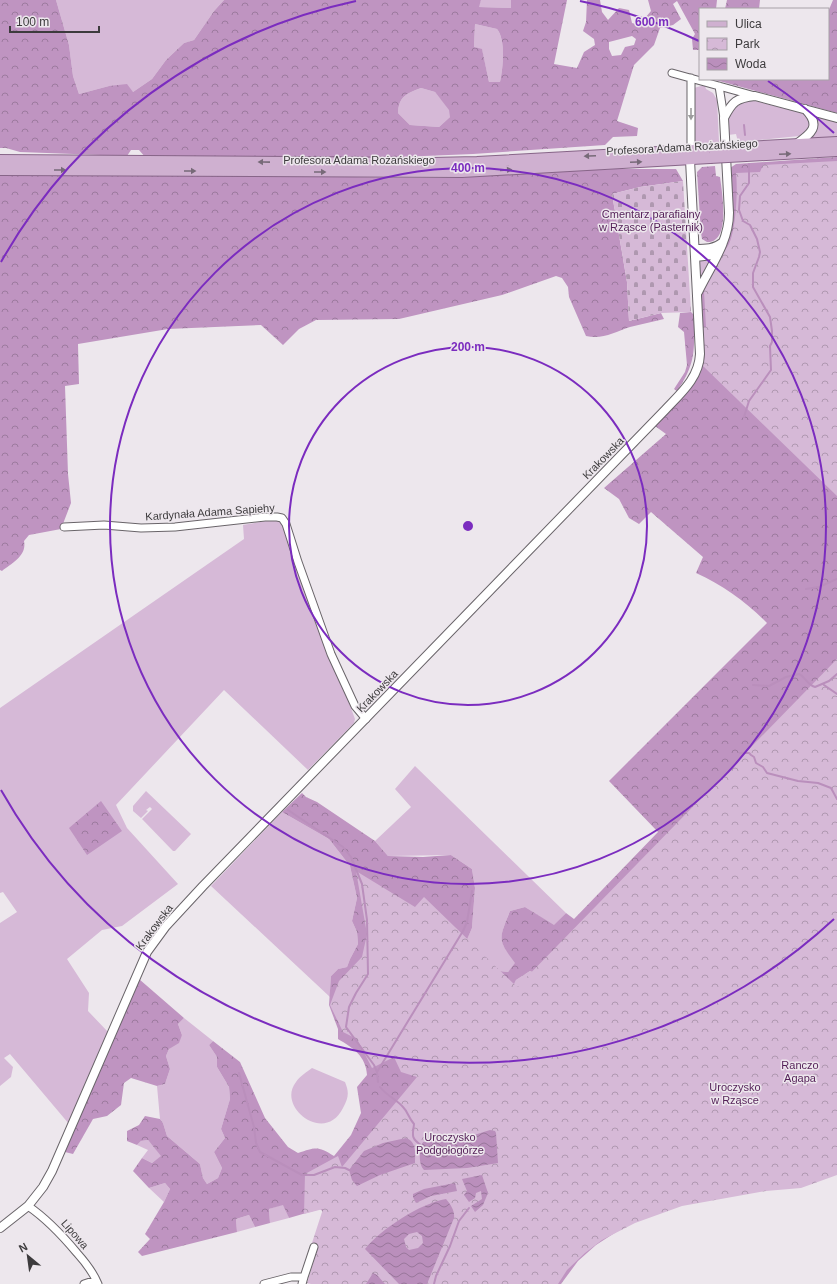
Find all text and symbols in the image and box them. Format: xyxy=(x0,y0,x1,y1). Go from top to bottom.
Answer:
scale bar xyxy=(10,8,99,34)
legend xyxy=(699,8,829,80)
text: 100 m xyxy=(16,15,49,29)
text: 600 m xyxy=(635,15,669,29)
text: Ulica xyxy=(735,17,762,31)
text: Park xyxy=(735,37,761,51)
text: Woda xyxy=(735,57,766,71)
one-way arrow xyxy=(688,108,694,121)
street label: Profesora Adama Rożańskiego xyxy=(606,137,758,157)
one-way arrow xyxy=(779,150,791,157)
one-way arrow xyxy=(584,152,596,159)
street label: Profesora Adama Rożańskiego xyxy=(283,154,435,166)
one-way arrow xyxy=(257,159,270,165)
one-way arrow xyxy=(630,159,642,166)
text: 400 m xyxy=(451,161,485,175)
one-way arrow xyxy=(500,166,512,173)
one-way arrow xyxy=(54,167,67,173)
one-way arrow xyxy=(184,168,197,174)
one-way arrow xyxy=(314,169,327,175)
park label: Cmentarz parafialny w Rząsce (Pasternik) xyxy=(598,208,703,233)
text: 200 m xyxy=(451,340,485,354)
street label: Krakowska xyxy=(580,434,627,482)
street label: Kardynała Adama Sapiehy xyxy=(145,501,276,523)
centre of rings xyxy=(461,519,475,533)
street label: Krakowska xyxy=(354,667,401,715)
street label: Krakowska xyxy=(133,901,176,952)
park label: Ranczo Agapa xyxy=(781,1059,819,1084)
park label: Uroczysko w Rząsce xyxy=(709,1081,761,1106)
park label: Uroczysko Podgołogórze xyxy=(416,1131,484,1156)
street label: Lipowa xyxy=(59,1217,92,1252)
north arrow xyxy=(8,1236,48,1276)
text: N xyxy=(17,1240,30,1254)

